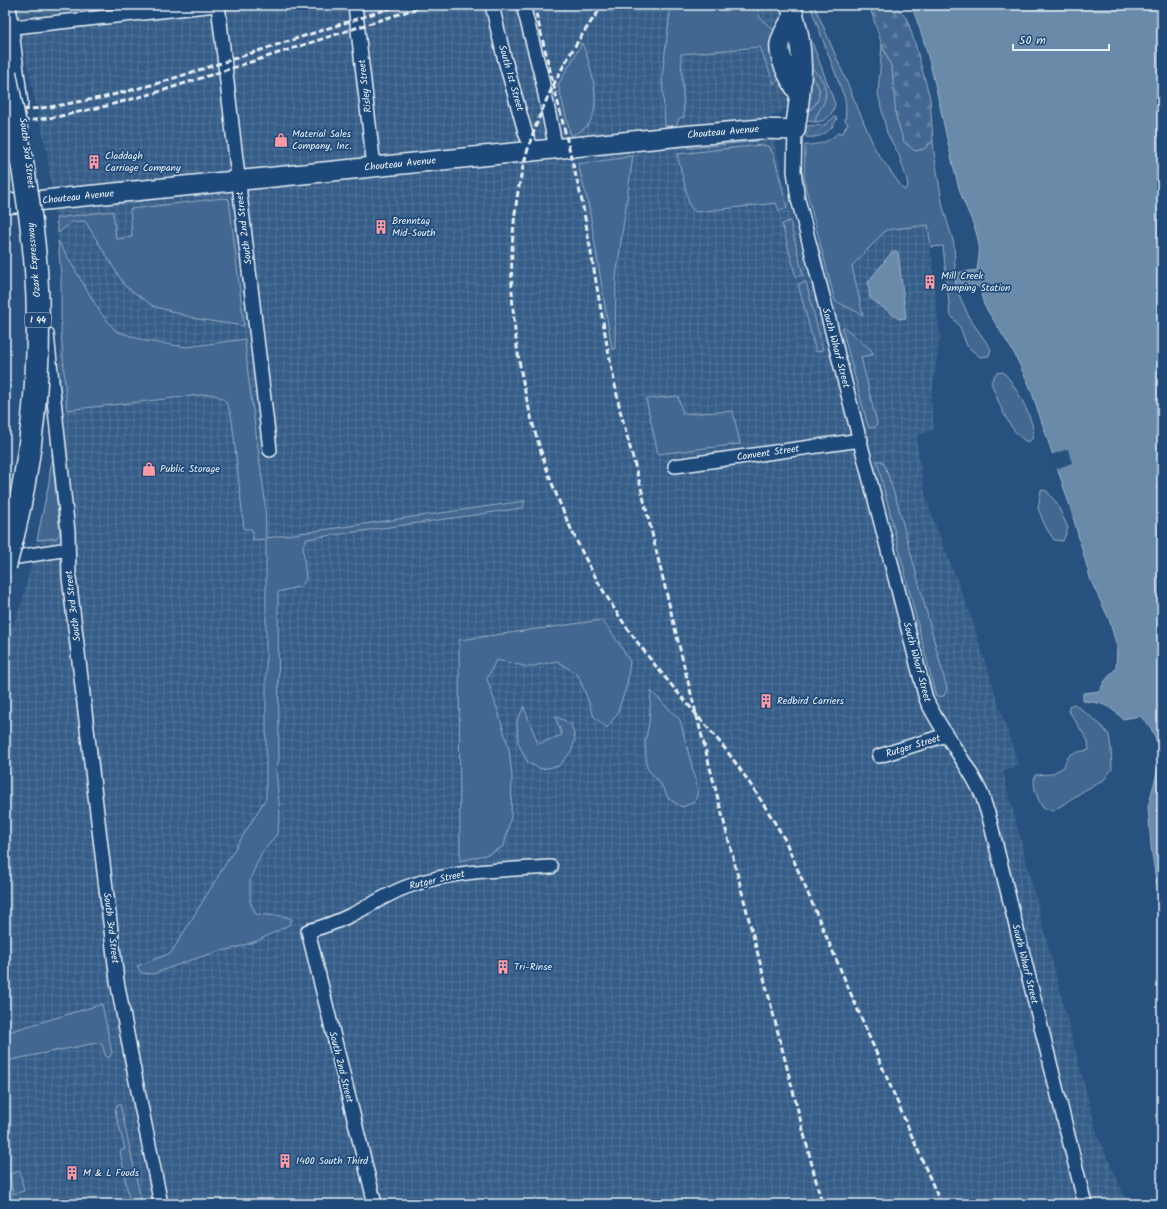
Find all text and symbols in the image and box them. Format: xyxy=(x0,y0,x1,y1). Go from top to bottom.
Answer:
scale bar xyxy=(1013,26,1109,52)
text: 50 m xyxy=(1019,31,1046,50)
street label: South 1st Street xyxy=(494,43,528,113)
street label: Risley Street xyxy=(354,58,376,114)
street label: South 3rd Street xyxy=(15,117,39,189)
street label: Chouteau Avenue xyxy=(686,121,760,143)
place label: Material Sales Company, Inc. xyxy=(292,126,352,154)
shop icon: Material Sales Company, Inc. xyxy=(273,132,289,148)
place label: Claddagh Carriage Company xyxy=(105,148,181,176)
street label: Chouteau Avenue xyxy=(363,152,437,176)
building icon: Claddagh Carriage Company xyxy=(86,154,102,170)
street label: Chouteau Avenue xyxy=(41,185,115,209)
street label: South 2nd Street xyxy=(232,190,256,265)
place label: Brenntag Mid-South xyxy=(392,213,436,241)
building icon: Brenntag Mid-South xyxy=(373,219,389,235)
street label: Ozark Expressway xyxy=(23,222,45,298)
place label: Mill Creek Pumping Station xyxy=(941,268,1010,296)
building icon: Mill Creek Pumping Station xyxy=(922,274,938,290)
street label: South Wharf Street xyxy=(818,306,854,390)
road number: I 44 xyxy=(25,313,51,327)
street label: Convent Street xyxy=(736,441,801,465)
shop icon: Public Storage xyxy=(141,461,157,477)
place label: Public Storage xyxy=(160,461,220,477)
street label: South 3rd Street xyxy=(61,570,85,642)
street label: South Wharf Street xyxy=(899,620,935,704)
building icon: Redbird Carriers xyxy=(758,693,774,709)
place label: Redbird Carriers xyxy=(777,693,845,709)
street label: Rutger Street xyxy=(884,730,942,762)
street label: Rutger Street xyxy=(408,866,466,894)
street label: South 3rd Street xyxy=(99,892,123,964)
street label: South Wharf Street xyxy=(1007,922,1043,1006)
building icon: Tri-Rinse xyxy=(495,959,511,975)
place label: Tri-Rinse xyxy=(514,959,552,975)
street label: South 2nd Street xyxy=(324,1029,358,1105)
building icon: 1400 South Third xyxy=(277,1153,293,1169)
place label: 1400 South Third xyxy=(296,1153,369,1169)
building icon: M & L Foods xyxy=(64,1165,80,1181)
place label: M & L Foods xyxy=(83,1165,140,1181)

